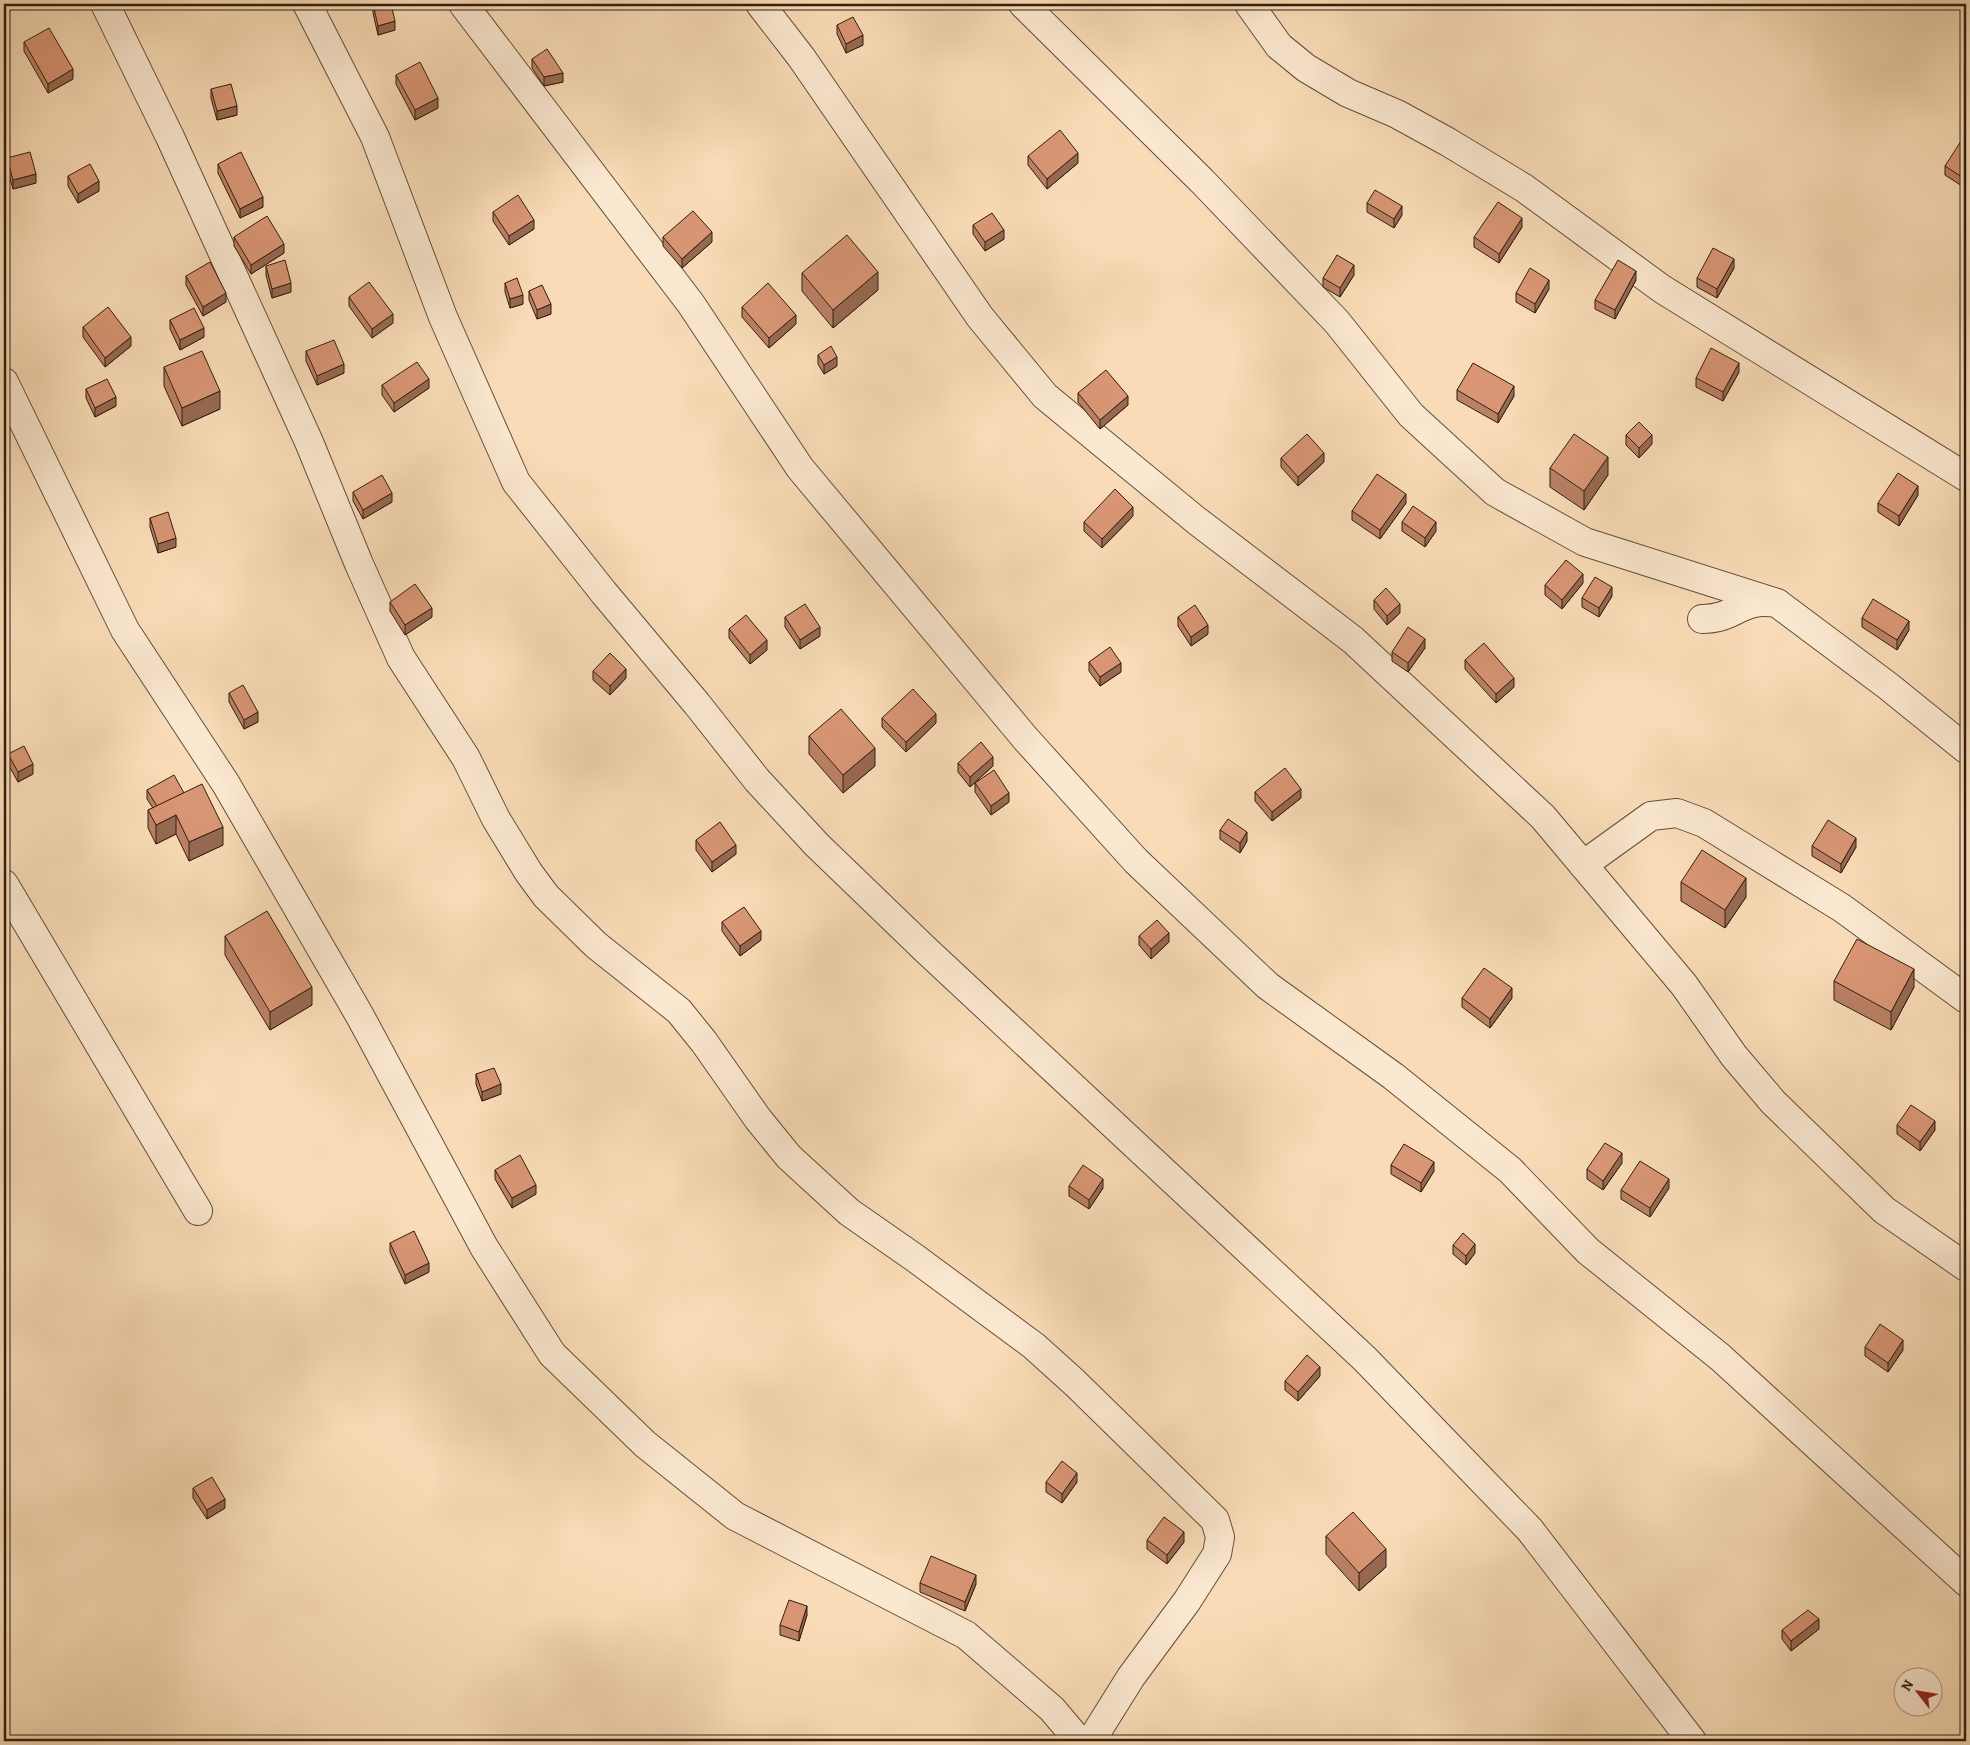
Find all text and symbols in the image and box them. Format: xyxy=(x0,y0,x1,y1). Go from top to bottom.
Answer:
north arrow xyxy=(1892,1668,1942,1718)
text: N xyxy=(1897,1676,1918,1695)

